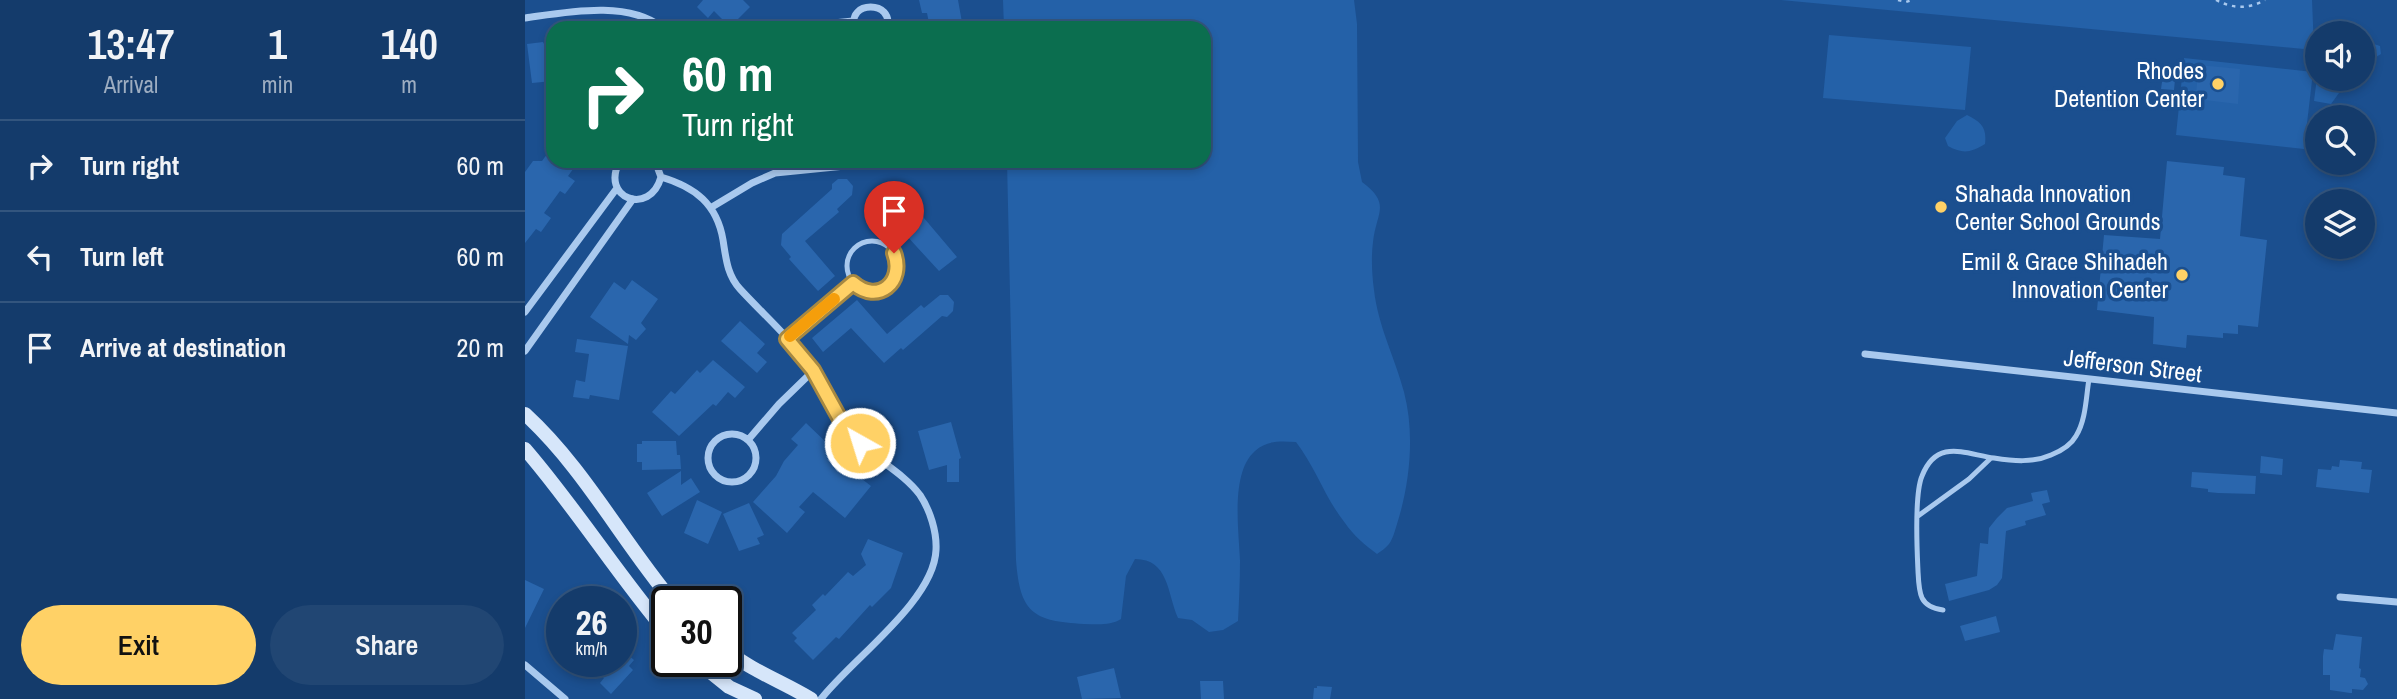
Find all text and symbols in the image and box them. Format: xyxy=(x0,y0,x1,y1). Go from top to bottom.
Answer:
text: 13:47 xyxy=(87,16,175,72)
text: 1 xyxy=(268,16,287,72)
text: 140 xyxy=(380,16,438,72)
map controls xyxy=(2305,21,2375,259)
button: sound xyxy=(2305,21,2375,91)
text: 60 m xyxy=(682,40,774,106)
icon: right xyxy=(567,49,658,140)
place label: Rhodes Detention Center xyxy=(2054,54,2204,114)
text: Arrival xyxy=(104,69,158,100)
text: min xyxy=(262,69,293,100)
text: m xyxy=(401,69,417,100)
marker: Rhodes Detention Center xyxy=(2210,76,2226,92)
text: Turn right xyxy=(682,103,794,146)
button: search xyxy=(2305,105,2375,175)
icon: right xyxy=(21,147,59,185)
text: Turn right xyxy=(80,148,179,183)
text: 60 m xyxy=(457,148,504,183)
place label: Shahada Innovation Center School Grounds xyxy=(1955,177,2161,237)
pin xyxy=(864,181,924,253)
button: layers xyxy=(2305,189,2375,259)
icon: arrive xyxy=(875,192,913,230)
marker: Shahada Innovation Center School Grounds xyxy=(1933,199,1949,215)
icon: left xyxy=(21,238,59,276)
text: Turn left xyxy=(80,239,164,274)
text: 60 m xyxy=(457,239,504,274)
place label: Emil & Grace Shihadeh Innovation Center xyxy=(1961,245,2168,305)
marker: Emil & Grace Shihadeh Innovation Center xyxy=(2174,267,2190,283)
icon: arrive xyxy=(21,329,59,367)
text: Arrive at destination xyxy=(80,330,286,365)
text: 20 m xyxy=(457,330,504,365)
street label: Jefferson Street xyxy=(2062,341,2204,389)
position arrow xyxy=(823,406,897,480)
speed limit sign: 30 xyxy=(651,586,742,677)
text: 26 xyxy=(576,599,607,646)
button: Exit xyxy=(21,605,256,685)
button: Share xyxy=(270,605,504,685)
text: km/h xyxy=(576,636,608,661)

